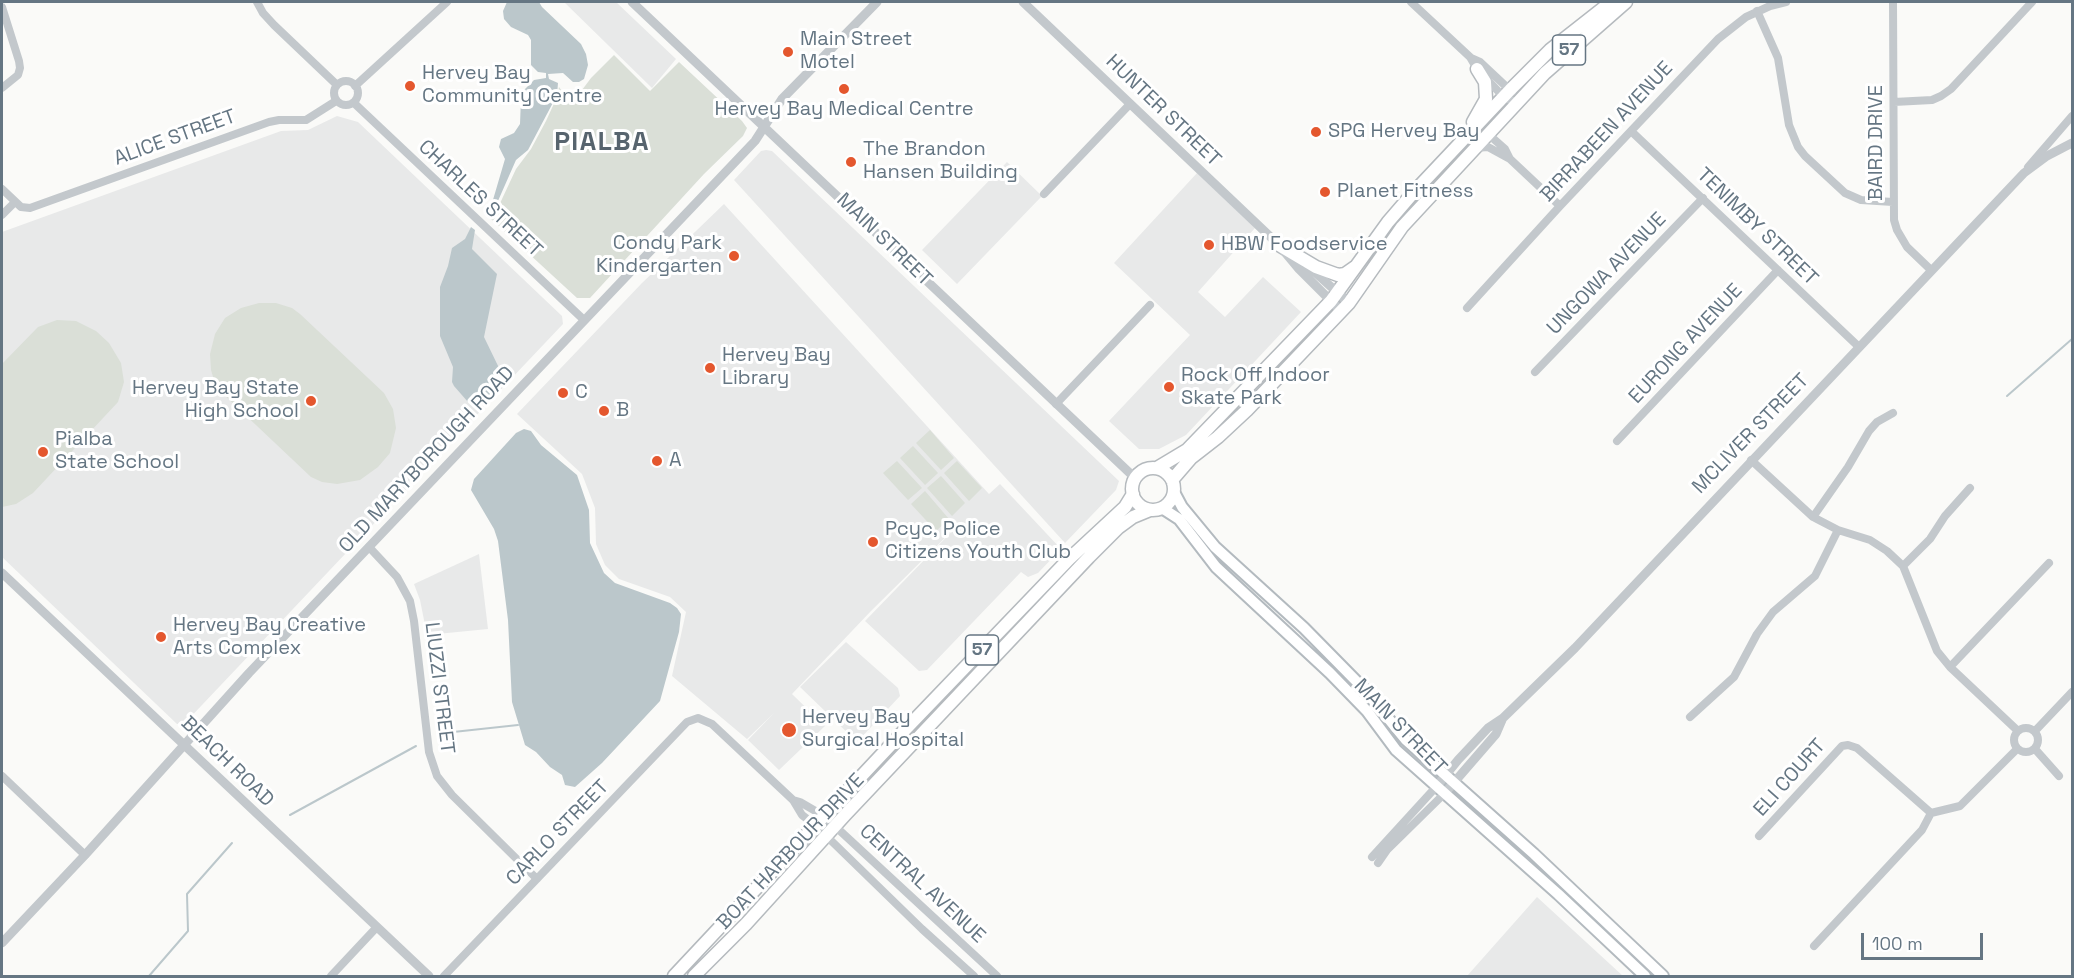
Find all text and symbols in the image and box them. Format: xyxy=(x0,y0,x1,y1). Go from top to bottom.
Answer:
place label: Main Street Motel xyxy=(800,28,912,75)
road number: 57 xyxy=(1552,35,1586,65)
marker: Main Street Motel xyxy=(781,45,795,59)
street label: HUNTER STREET xyxy=(1100,50,1226,172)
street label: BIRRABEEN AVENUE xyxy=(1536,57,1678,207)
place label: Hervey Bay Community Centre xyxy=(422,62,602,109)
marker: Hervey Bay Community Centre xyxy=(403,79,417,93)
marker: Hervey Bay Medical Centre xyxy=(837,82,851,96)
street label: BAIRD DRIVE xyxy=(1865,85,1889,201)
place label: Hervey Bay Medical Centre xyxy=(714,98,974,122)
street label: ALICE STREET xyxy=(111,105,239,171)
place label: SPG Hervey Bay xyxy=(1328,120,1479,144)
marker: SPG Hervey Bay xyxy=(1309,125,1323,139)
district label: PIALBA xyxy=(554,127,650,159)
street label: CHARLES STREET xyxy=(413,135,547,263)
place label: The Brandon Hansen Building xyxy=(863,138,1018,185)
marker: The Brandon Hansen Building xyxy=(844,155,858,169)
street label: TENIMBY STREET xyxy=(1691,163,1823,291)
place label: Planet Fitness xyxy=(1337,180,1474,204)
marker: Planet Fitness xyxy=(1318,185,1332,199)
street label: MAIN STREET xyxy=(831,188,937,292)
street label: UNGOWA AVENUE xyxy=(1543,208,1671,340)
place label: Condy Park Kindergarten xyxy=(596,232,722,279)
place label: HBW Foodservice xyxy=(1221,233,1388,257)
marker: HBW Foodservice xyxy=(1202,238,1216,252)
marker: Condy Park Kindergarten xyxy=(727,249,741,263)
street label: EURONG AVENUE xyxy=(1624,279,1748,409)
place label: Hervey Bay Library xyxy=(722,344,831,391)
marker: Hervey Bay Library xyxy=(703,361,717,375)
street label: OLD MARYBOROUGH ROAD xyxy=(334,362,520,558)
place label: Rock Off Indoor Skate Park xyxy=(1181,364,1330,411)
street label: MCLIVER STREET xyxy=(1688,369,1814,499)
place label: Hervey Bay State High School xyxy=(132,377,299,424)
marker: Rock Off Indoor Skate Park xyxy=(1162,380,1176,394)
place label: C xyxy=(575,381,588,405)
marker: C xyxy=(556,386,570,400)
marker: Hervey Bay State High School xyxy=(304,394,318,408)
place label: B xyxy=(616,399,629,423)
marker: B xyxy=(597,404,611,418)
place label: Pialba State School xyxy=(55,428,179,475)
marker: Pialba State School xyxy=(36,445,50,459)
place label: A xyxy=(669,449,682,473)
marker: A xyxy=(650,454,664,468)
place label: Pcyc, Police Citizens Youth Club xyxy=(885,518,1071,565)
marker: Pcyc, Police Citizens Youth Club xyxy=(866,535,880,549)
place label: Hervey Bay Creative Arts Complex xyxy=(173,614,366,661)
street label: LIUZZI STREET xyxy=(419,621,459,755)
marker: Hervey Bay Creative Arts Complex xyxy=(154,630,168,644)
road number: 57 xyxy=(966,635,998,665)
street label: MAIN STREET xyxy=(1348,674,1452,780)
place label: Hervey Bay Surgical Hospital xyxy=(802,706,964,753)
street label: BEACH ROAD xyxy=(176,712,278,812)
marker: Hervey Bay Surgical Hospital xyxy=(780,721,798,739)
street label: ELI COURT xyxy=(1749,734,1831,822)
street label: BOAT HARBOUR DRIVE xyxy=(712,769,870,935)
street label: CARLO STREET xyxy=(502,775,614,891)
street label: CENTRAL AVENUE xyxy=(854,819,990,949)
scale bar xyxy=(1864,921,1986,959)
text: 100 m xyxy=(1872,932,1923,955)

